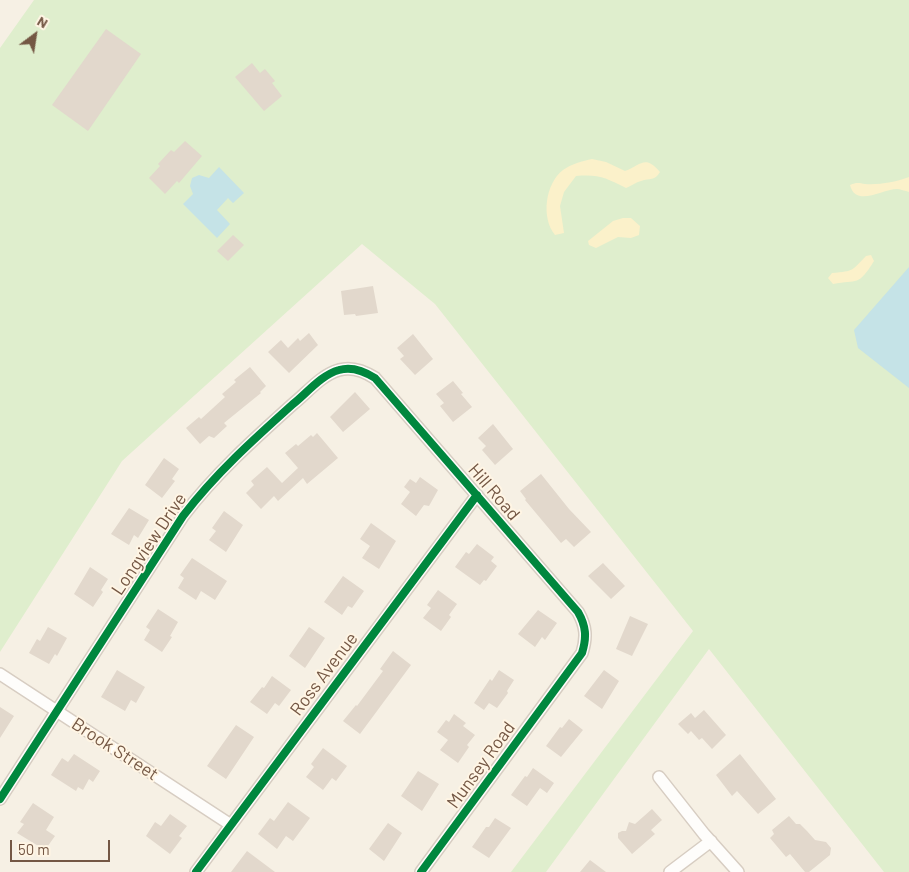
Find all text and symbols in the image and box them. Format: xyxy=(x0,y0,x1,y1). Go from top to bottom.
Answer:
north arrow xyxy=(10,10,60,60)
text: N xyxy=(35,12,51,31)
street label: Hill Road xyxy=(464,459,524,525)
street label: Longview Drive xyxy=(107,489,191,599)
street label: Ross Avenue xyxy=(286,628,362,720)
street label: Brook Street xyxy=(68,713,162,785)
street label: Munsey Road xyxy=(442,717,520,813)
scale bar xyxy=(12,830,112,862)
text: 50 m xyxy=(18,840,50,858)

